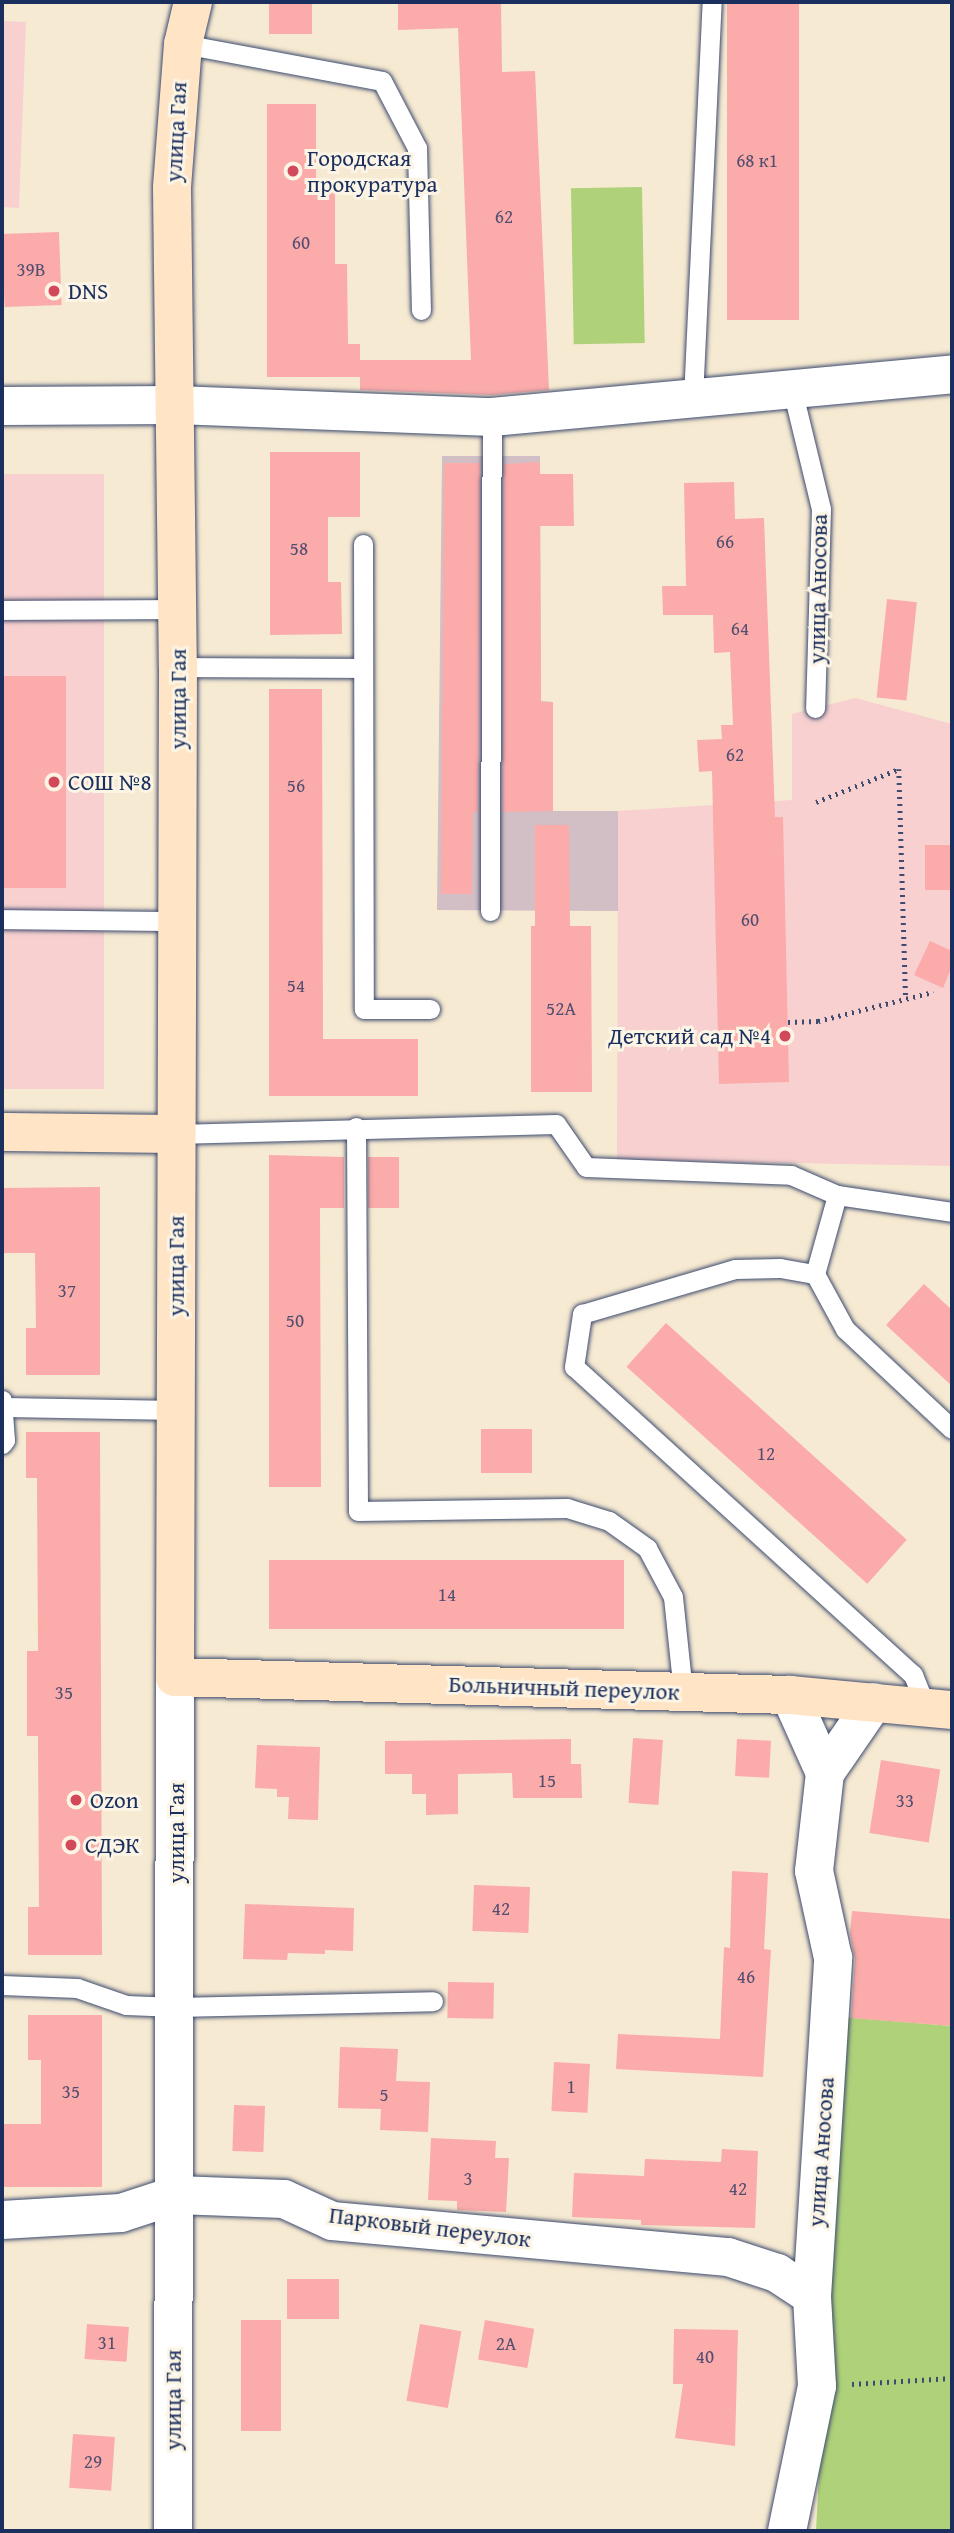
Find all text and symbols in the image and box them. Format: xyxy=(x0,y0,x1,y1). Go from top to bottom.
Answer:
street label: улица Гая xyxy=(160,81,192,183)
place label: Городская прокуратура xyxy=(307,144,437,198)
house number: 68 к1 xyxy=(736,150,778,172)
marker: Городская прокуратура xyxy=(285,163,301,179)
house number: 62 xyxy=(495,206,513,228)
house number: 60 xyxy=(292,232,310,254)
house number: 39В xyxy=(16,259,46,281)
place label: DNS xyxy=(68,277,108,305)
marker: DNS xyxy=(46,283,62,299)
street label: улица Аносова xyxy=(803,514,833,664)
house number: 66 xyxy=(716,531,734,553)
house number: 58 xyxy=(290,538,308,560)
house number: 64 xyxy=(731,618,749,640)
street label: улица Гая xyxy=(164,649,192,749)
house number: 62 xyxy=(726,744,744,766)
place label: СОШ №8 xyxy=(68,768,152,796)
marker: СОШ №8 xyxy=(46,774,62,790)
house number: 56 xyxy=(287,775,305,797)
house number: 60 xyxy=(741,909,759,931)
house number: 54 xyxy=(287,975,305,997)
house number: 52А xyxy=(546,998,576,1020)
place label: Детский сад №4 xyxy=(608,1022,771,1050)
marker: Детский сад №4 xyxy=(777,1028,793,1044)
street label: улица Гая xyxy=(162,1216,190,1316)
house number: 37 xyxy=(58,1280,76,1302)
house number: 50 xyxy=(286,1310,304,1332)
house number: 12 xyxy=(757,1443,775,1465)
house number: 14 xyxy=(438,1584,456,1606)
street label: Больничный переулок xyxy=(448,1670,680,1706)
house number: 35 xyxy=(55,1682,73,1704)
house number: 15 xyxy=(538,1770,556,1792)
street label: улица Гая xyxy=(162,1783,190,1883)
place label: Ozon xyxy=(90,1786,139,1814)
house number: 33 xyxy=(896,1790,914,1812)
marker: Ozon xyxy=(68,1792,84,1808)
place label: СДЭК xyxy=(85,1831,139,1859)
marker: СДЭК xyxy=(63,1837,79,1853)
house number: 42 xyxy=(492,1898,510,1920)
house number: 46 xyxy=(737,1966,755,1988)
house number: 1 xyxy=(566,2076,576,2098)
street label: улица Аносова xyxy=(802,2076,840,2228)
house number: 35 xyxy=(62,2081,80,2103)
house number: 5 xyxy=(379,2084,389,2106)
house number: 3 xyxy=(463,2168,473,2190)
house number: 42 xyxy=(729,2178,747,2200)
street label: Парковый переулок xyxy=(328,2201,532,2253)
house number: 31 xyxy=(98,2332,116,2354)
house number: 2А xyxy=(496,2333,516,2355)
house number: 40 xyxy=(696,2346,714,2368)
street label: улица Гая xyxy=(159,2350,187,2450)
house number: 29 xyxy=(84,2451,102,2473)

